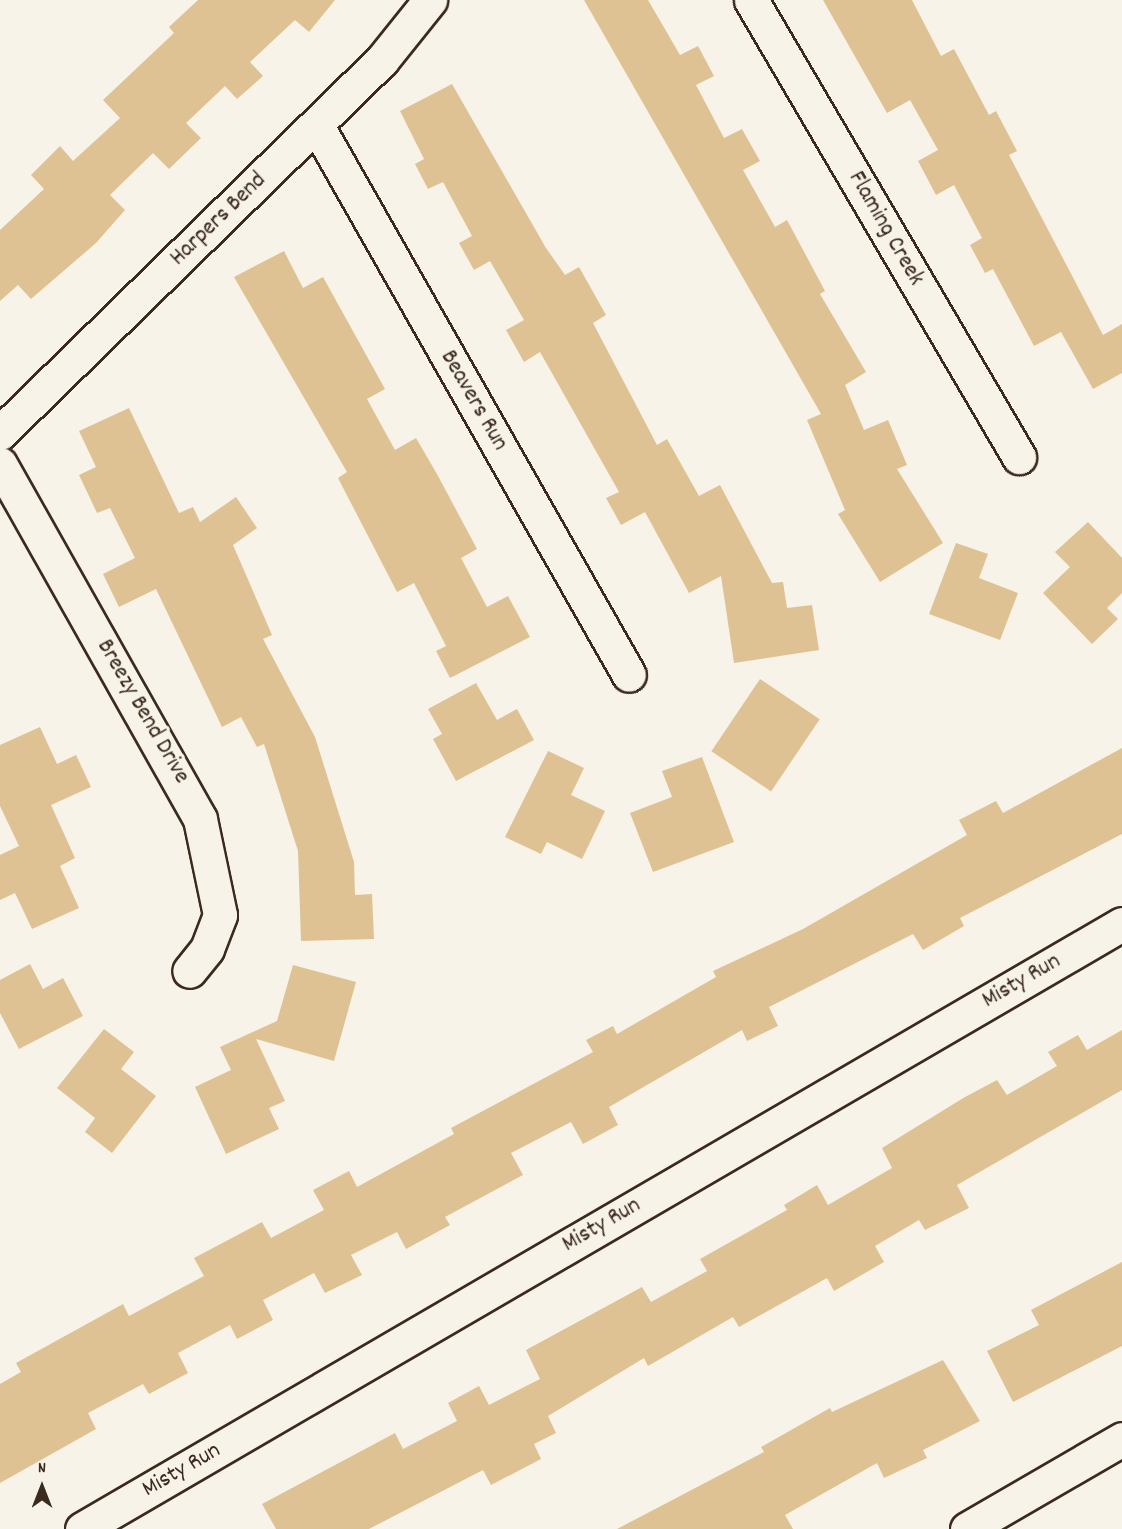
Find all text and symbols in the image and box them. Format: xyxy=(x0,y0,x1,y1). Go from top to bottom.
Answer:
street label: Harpers Bend xyxy=(165,167,273,273)
street label: Flaming Creek xyxy=(841,167,929,291)
street label: Beavers Run xyxy=(433,346,513,456)
street label: Breezy Bend Drive xyxy=(89,635,195,789)
street label: Misty Run xyxy=(978,948,1066,1016)
street label: Misty Run xyxy=(558,1192,646,1260)
street label: Misty Run xyxy=(138,1437,226,1505)
north arrow xyxy=(12,1457,72,1517)
text: N xyxy=(38,1457,46,1480)

